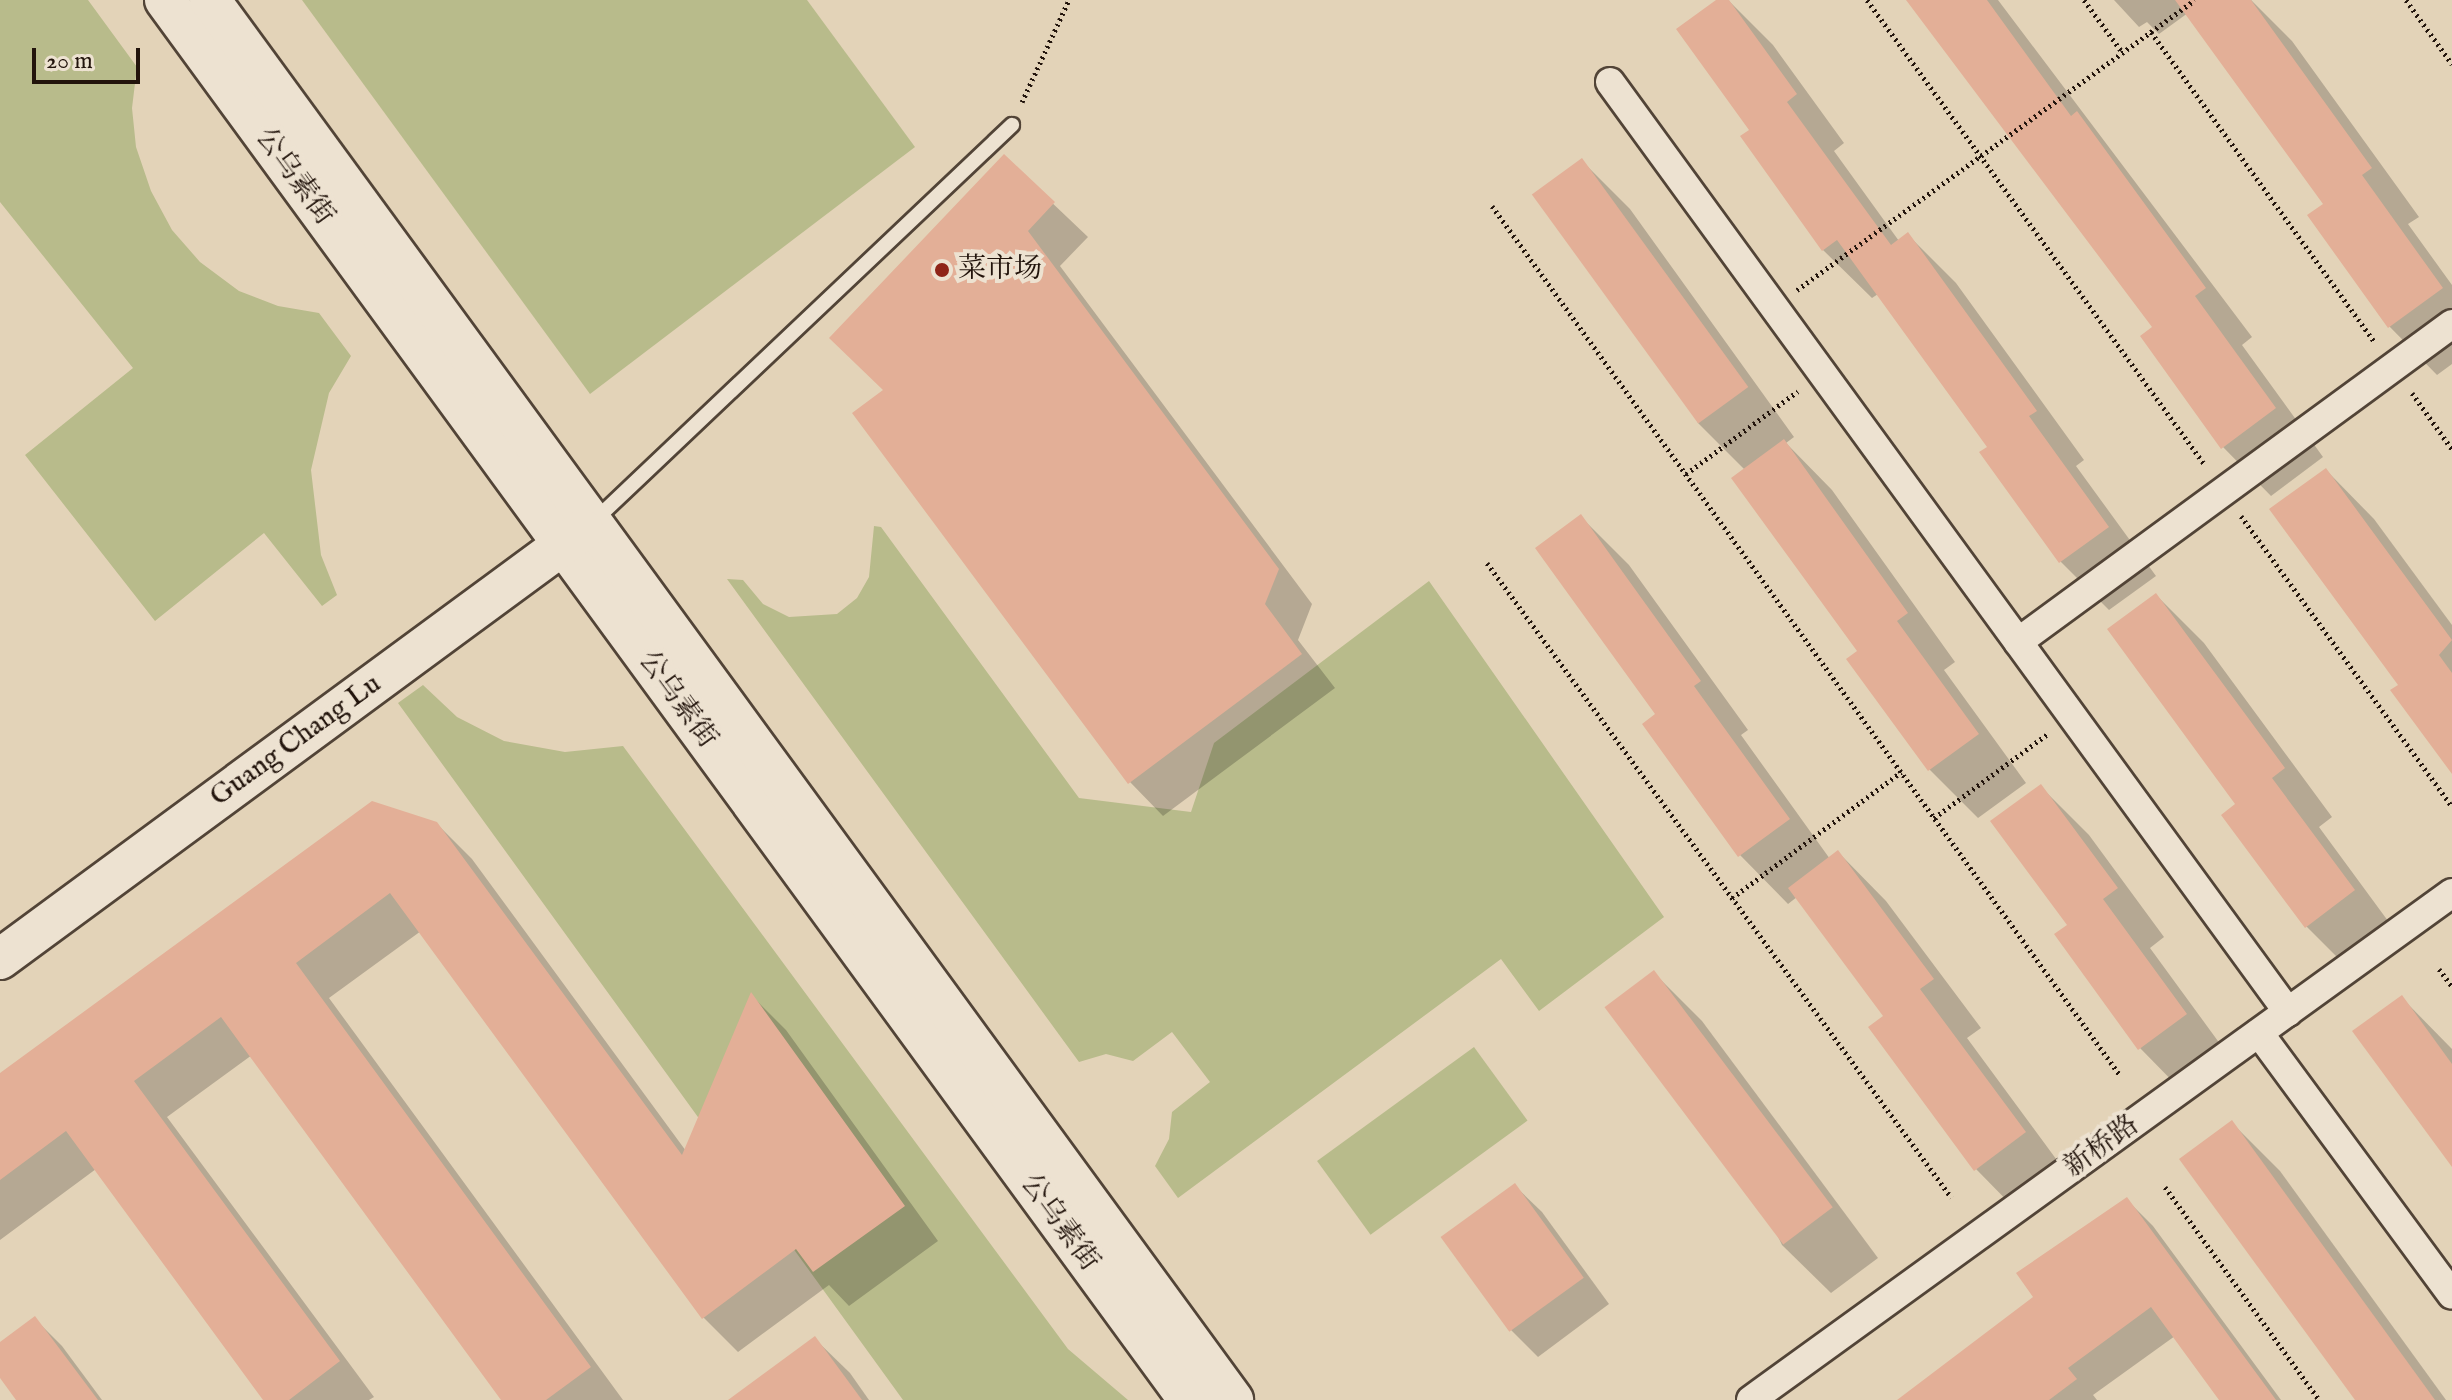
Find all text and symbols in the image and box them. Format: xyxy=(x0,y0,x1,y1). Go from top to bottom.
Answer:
scale bar xyxy=(36,32,144,82)
text: 20 m xyxy=(46,46,93,77)
street label: 公乌素街 xyxy=(247,122,341,232)
place label: 菜市场 xyxy=(958,253,1042,287)
marker: 菜市场 xyxy=(933,261,951,279)
street label: 公乌素街 xyxy=(630,645,724,755)
street label: Guang Chang Lu xyxy=(204,668,388,814)
street label: 新桥路 xyxy=(2058,1109,2146,1185)
street label: 公乌素街 xyxy=(1012,1168,1106,1278)

